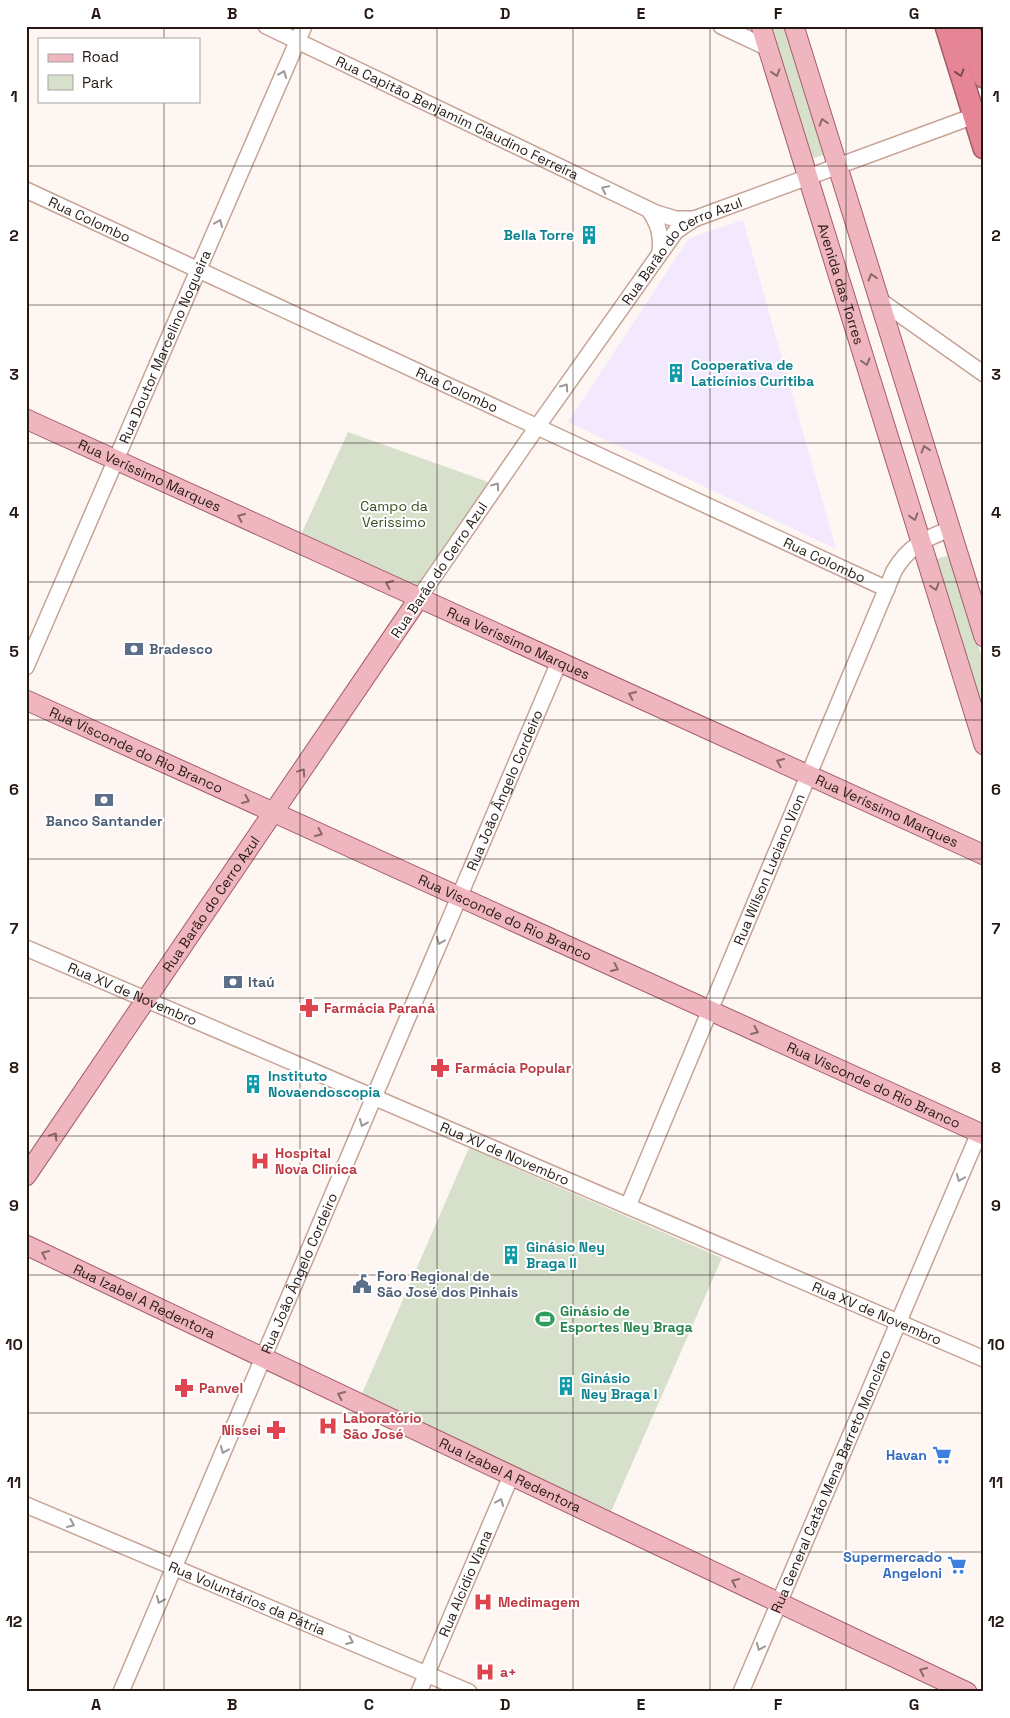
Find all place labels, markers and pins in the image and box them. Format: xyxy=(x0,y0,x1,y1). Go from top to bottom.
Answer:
building icon: Bella Torre xyxy=(578,224,600,246)
place label: Bella Torre xyxy=(504,226,574,244)
place label: Cooperativa de Laticínios Curitiba xyxy=(691,356,814,390)
building icon: Cooperativa de Laticínios Curitiba xyxy=(665,362,687,384)
bank icon: Bradesco xyxy=(123,638,145,660)
place label: Bradesco xyxy=(149,640,213,658)
bank icon: Banco Santander xyxy=(93,789,115,811)
place label: Banco Santander xyxy=(46,812,163,830)
bank icon: Itaú xyxy=(222,971,244,993)
place label: Itaú xyxy=(248,973,275,991)
pharmacy icon: Farmácia Paraná xyxy=(298,997,320,1019)
place label: Farmácia Paraná xyxy=(324,999,435,1017)
pharmacy icon: Farmácia Popular xyxy=(429,1057,451,1079)
place label: Farmácia Popular xyxy=(455,1059,572,1077)
place label: Instituto Novaendoscopia xyxy=(268,1067,380,1101)
building icon: Instituto Novaendoscopia xyxy=(242,1073,264,1095)
place label: Hospital Nova Clinica xyxy=(275,1144,357,1178)
hospital icon: Hospital Nova Clinica xyxy=(249,1150,271,1172)
place label: Ginásio Ney Braga II xyxy=(526,1238,605,1272)
building icon: Ginásio Ney Braga II xyxy=(500,1244,522,1266)
place label: Foro Regional de São José dos Pinhais xyxy=(377,1267,518,1301)
public building icon: Foro Regional de São José dos Pinhais xyxy=(351,1273,373,1295)
place label: Ginásio de Esportes Ney Braga xyxy=(560,1302,693,1336)
sports icon: Ginásio de Esportes Ney Braga xyxy=(534,1308,556,1330)
place label: Ginásio Ney Braga I xyxy=(581,1369,658,1403)
building icon: Ginásio Ney Braga I xyxy=(555,1375,577,1397)
pharmacy icon: Panvel xyxy=(173,1377,195,1399)
place label: Panvel xyxy=(199,1379,243,1397)
place label: Laboratório São José xyxy=(343,1409,422,1443)
hospital icon: Laboratório São José xyxy=(317,1415,339,1437)
pharmacy icon: Nissei xyxy=(265,1419,287,1441)
place label: Nissei xyxy=(221,1421,261,1439)
supermarket icon: Havan xyxy=(931,1444,953,1466)
place label: Havan xyxy=(886,1446,927,1464)
place label: Supermercado Angeloni xyxy=(843,1548,942,1582)
supermarket icon: Supermercado Angeloni xyxy=(946,1554,968,1576)
hospital icon: Medimagem xyxy=(472,1591,494,1613)
place label: Medimagem xyxy=(498,1593,580,1611)
hospital icon: a+ xyxy=(474,1661,496,1683)
place label: a+ xyxy=(500,1663,517,1681)

